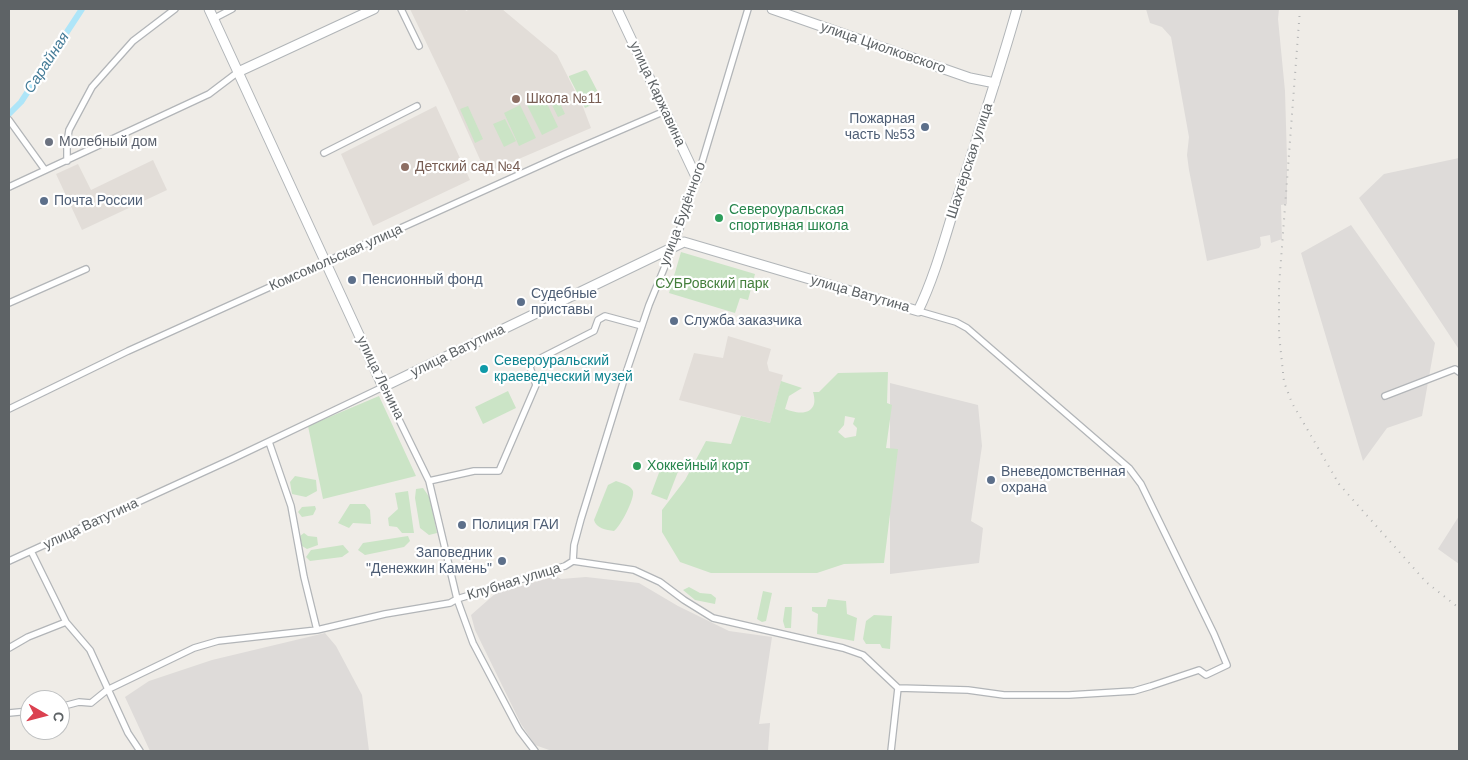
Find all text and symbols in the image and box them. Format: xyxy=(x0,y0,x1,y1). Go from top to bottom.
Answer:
street label: улица Циолковского xyxy=(818,19,948,77)
water label: Сарайная xyxy=(21,29,73,97)
street label: улица Каржавина xyxy=(625,39,689,149)
place label: Школа №11 xyxy=(526,91,602,107)
marker: Школа №11 xyxy=(510,93,522,105)
street label: Шахтёрская улица xyxy=(943,101,997,221)
place label: Пожарная часть №53 xyxy=(845,111,915,144)
marker: Пожарная часть №53 xyxy=(919,121,931,133)
place label: Молебный дом xyxy=(59,134,157,150)
marker: Молебный дом xyxy=(43,136,55,148)
place label: Детский сад №4 xyxy=(415,159,520,175)
street label: улица Будённого xyxy=(656,160,710,268)
marker: Детский сад №4 xyxy=(399,161,411,173)
place label: Почта России xyxy=(54,193,143,209)
marker: Почта России xyxy=(38,195,50,207)
place label: Североуральская спортивная школа xyxy=(729,202,848,234)
marker: Североуральская спортивная школа xyxy=(713,212,725,224)
street label: Комсомольская улица xyxy=(267,221,405,295)
place label: Пенсионный фонд xyxy=(362,272,483,288)
street label: улица Ватутина xyxy=(808,272,912,316)
marker: Пенсионный фонд xyxy=(346,274,358,286)
park label: СУБРовский парк xyxy=(655,276,769,292)
place label: Судебные приставы xyxy=(531,286,597,318)
marker: Судебные приставы xyxy=(515,296,527,308)
place label: Служба заказчика xyxy=(684,313,802,329)
marker: Служба заказчика xyxy=(668,315,680,327)
street label: улица Ватутина xyxy=(408,321,508,381)
street label: улица Ленина xyxy=(353,334,407,422)
place label: Североуральский краеведческий музей xyxy=(494,353,633,386)
marker: Североуральский краеведческий музей xyxy=(478,363,490,375)
place label: Хоккейный корт xyxy=(647,458,749,474)
marker: Хоккейный корт xyxy=(631,460,643,472)
place label: Вневедомственная охрана xyxy=(1001,464,1126,497)
marker: Вневедомственная охрана xyxy=(985,474,997,486)
street label: улица Ватутина xyxy=(41,495,141,553)
place label: Полиция ГАИ xyxy=(472,517,559,533)
marker: Полиция ГАИ xyxy=(456,519,468,531)
place label: Заповедник "Денежкин Камень" xyxy=(366,545,492,578)
marker: Заповедник "Денежкин Камень" xyxy=(496,555,508,567)
street label: Клубная улица xyxy=(465,560,563,604)
north arrow xyxy=(20,690,70,740)
text: С xyxy=(50,711,67,723)

